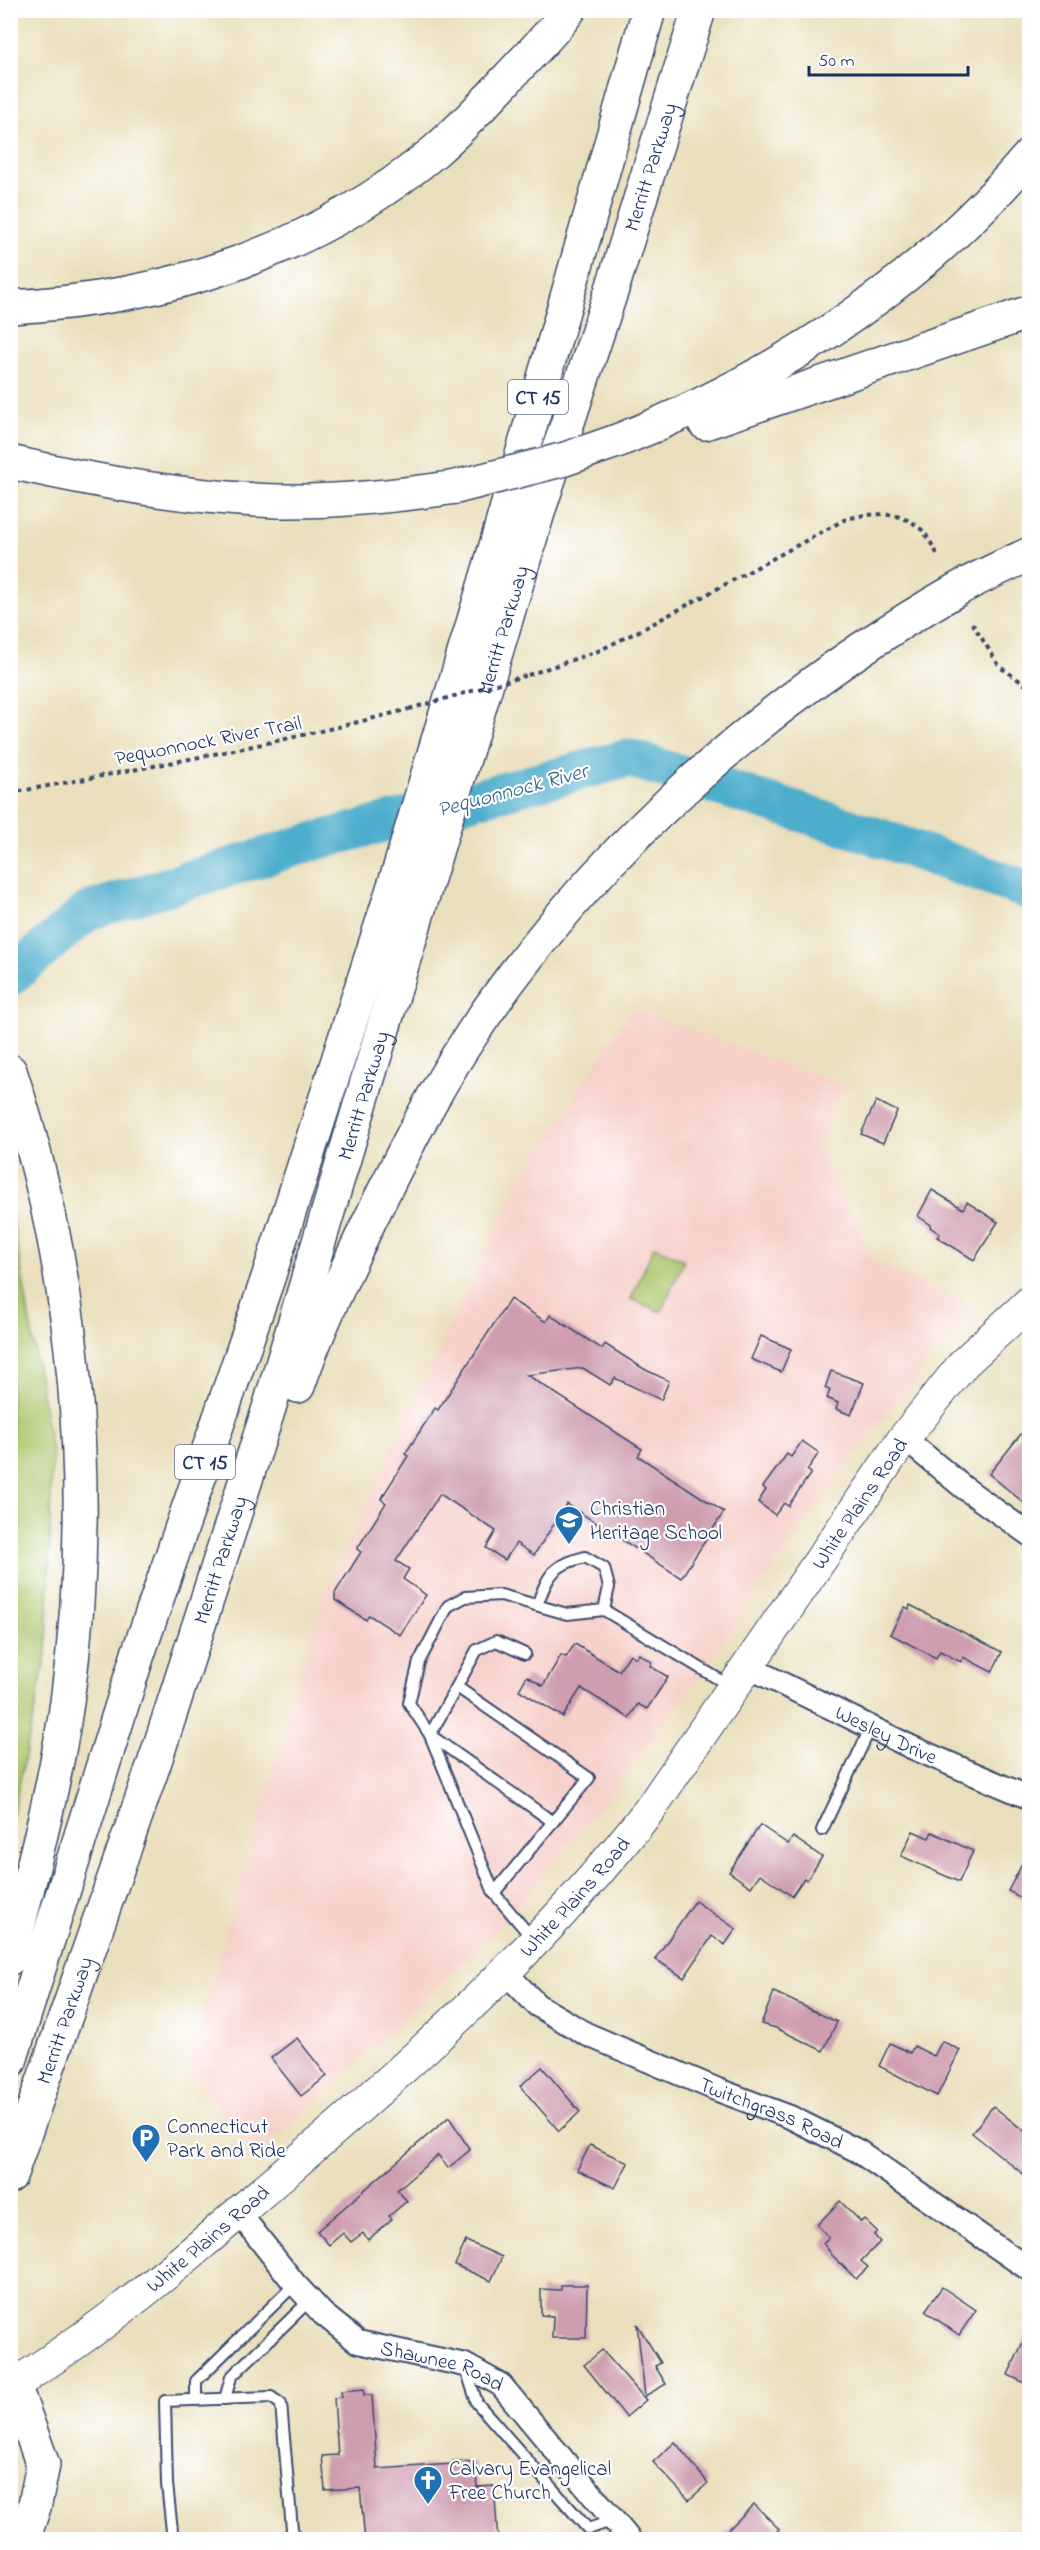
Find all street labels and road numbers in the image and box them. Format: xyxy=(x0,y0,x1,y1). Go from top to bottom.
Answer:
street label: Merritt Parkway xyxy=(618,99,688,235)
road number: CT 15 xyxy=(508,380,568,414)
street label: Merritt Parkway xyxy=(471,562,540,699)
street label: Pequonnock River Trail xyxy=(112,709,304,775)
street label: Merritt Parkway xyxy=(331,1028,400,1164)
street label: White Plains Road xyxy=(805,1433,917,1576)
road number: CT 15 xyxy=(175,1445,235,1479)
street label: Merritt Parkway xyxy=(187,1492,259,1628)
street label: Wesley Drive xyxy=(829,1699,942,1774)
street label: White Plains Road xyxy=(514,1831,639,1965)
street label: Merritt Parkway xyxy=(30,1953,104,2089)
street label: Twitchgrass Road xyxy=(694,2071,848,2158)
street label: White Plains Road xyxy=(141,2179,277,2301)
street label: Shawnee Road xyxy=(377,2334,509,2401)

